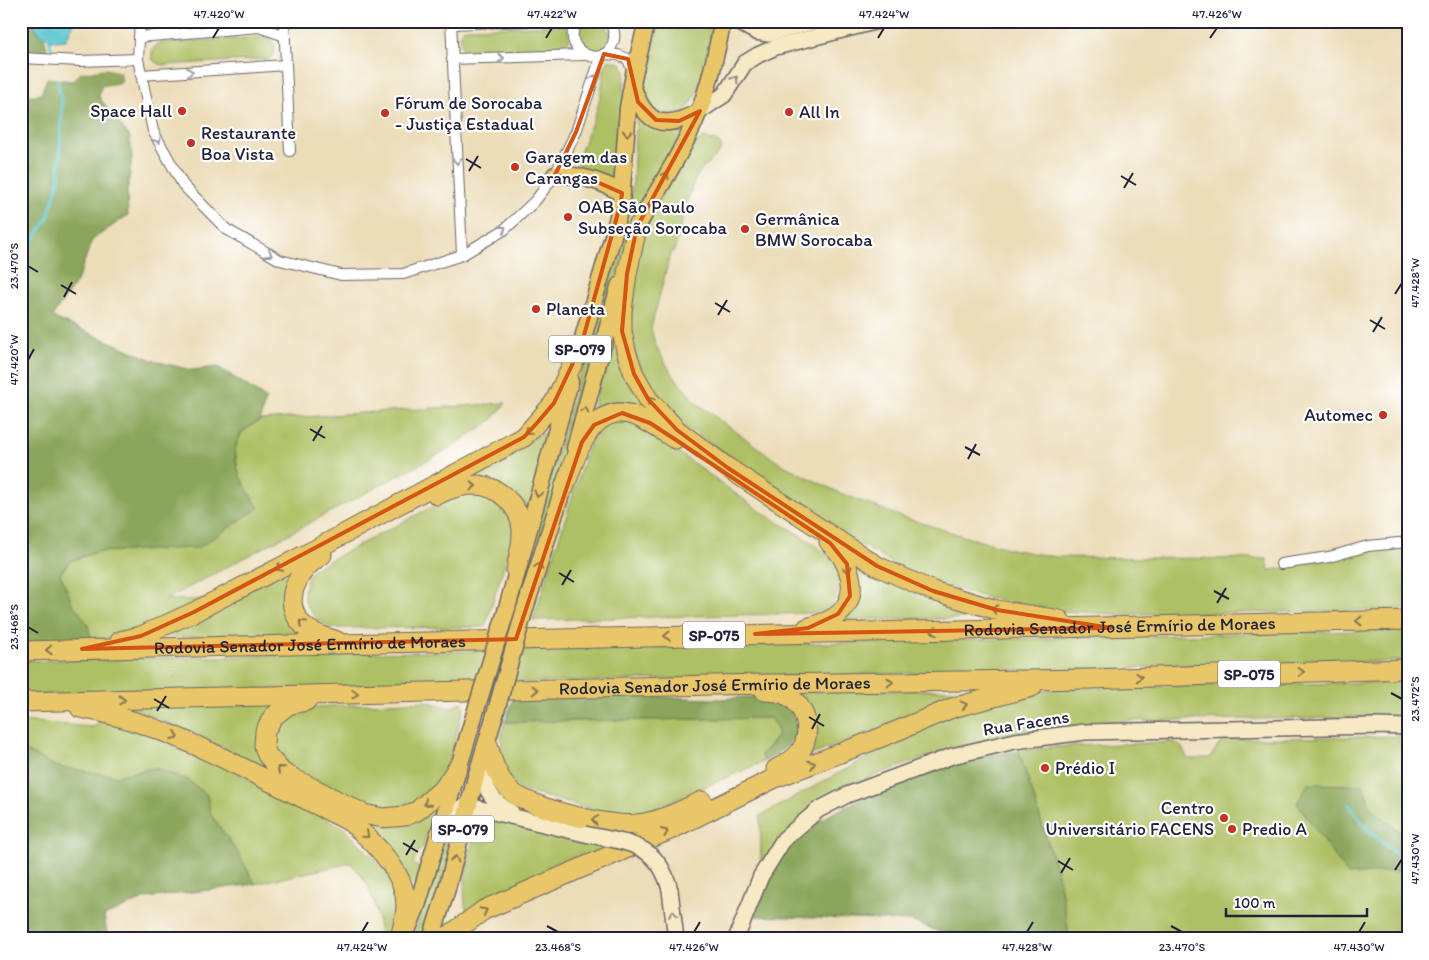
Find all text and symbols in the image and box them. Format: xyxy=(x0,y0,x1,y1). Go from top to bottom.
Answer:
text: 47.420°W xyxy=(194,7,244,21)
text: 47.422°W xyxy=(527,7,577,21)
text: 47.424°W xyxy=(859,7,909,21)
text: 47.426°W xyxy=(1192,7,1242,21)
one-way arrow xyxy=(497,52,505,63)
one-way arrow xyxy=(186,66,194,77)
one-way arrow xyxy=(588,75,598,83)
one-way arrow xyxy=(729,75,738,84)
place label: Fórum de Sorocaba - Justiça Estadual xyxy=(395,92,543,135)
place label: Space Hall xyxy=(90,100,172,122)
place label: All In xyxy=(799,101,840,123)
marker: Space Hall xyxy=(176,105,188,117)
marker: All In xyxy=(783,106,795,118)
marker: Fórum de Sorocaba - Justiça Estadual xyxy=(379,107,391,119)
place label: Restaurante Boa Vista xyxy=(201,122,296,165)
one-way arrow xyxy=(621,130,632,138)
one-way arrow xyxy=(152,135,162,144)
marker: Restaurante Boa Vista xyxy=(185,137,197,149)
place label: Garagem das Carangas xyxy=(525,146,627,189)
one-way arrow xyxy=(452,157,463,165)
marker: Garagem das Carangas xyxy=(509,161,521,173)
one-way arrow xyxy=(660,172,670,181)
place label: OAB São Paulo Subseção Sorocaba xyxy=(578,196,728,239)
place label: Germânica BMW Sorocaba xyxy=(755,208,873,251)
marker: OAB São Paulo Subseção Sorocaba xyxy=(562,211,574,223)
marker: Germânica BMW Sorocaba xyxy=(739,223,751,235)
one-way arrow xyxy=(497,227,506,235)
text: 23.470°S xyxy=(7,242,21,289)
one-way arrow xyxy=(264,247,273,257)
text: 47.428°W xyxy=(1408,258,1422,308)
place label: Planeta xyxy=(546,298,606,320)
marker: Planeta xyxy=(530,303,542,315)
text: 47.420°W xyxy=(7,335,21,385)
road number: SP-079 xyxy=(549,336,611,362)
one-way arrow xyxy=(647,396,656,406)
place label: Automec xyxy=(1304,404,1373,426)
one-way arrow xyxy=(579,406,590,415)
marker: Automec xyxy=(1377,409,1389,421)
one-way arrow xyxy=(525,426,534,435)
one-way arrow xyxy=(470,481,477,491)
one-way arrow xyxy=(533,490,544,499)
one-way arrow xyxy=(275,562,284,572)
one-way arrow xyxy=(534,562,544,571)
one-way arrow xyxy=(843,565,853,574)
text: 23.468°S xyxy=(7,604,21,650)
one-way arrow xyxy=(989,604,998,615)
street label: Rodovia Senador José Ermírio de Moraes xyxy=(963,612,1276,641)
one-way arrow xyxy=(1355,616,1363,627)
one-way arrow xyxy=(299,620,308,629)
road number: SP-075 xyxy=(683,622,745,648)
one-way arrow xyxy=(930,626,938,636)
street label: Rodovia Senador José Ermírio de Moraes xyxy=(154,630,466,659)
one-way arrow xyxy=(662,631,670,641)
one-way arrow xyxy=(45,644,53,655)
road number: SP-075 xyxy=(1218,661,1280,688)
one-way arrow xyxy=(1297,667,1305,678)
street label: Rodovia Senador José Ermírio de Moraes xyxy=(559,671,871,700)
one-way arrow xyxy=(1135,672,1143,683)
text: 23.472°S xyxy=(1408,676,1422,722)
one-way arrow xyxy=(886,677,894,687)
one-way arrow xyxy=(532,685,539,695)
one-way arrow xyxy=(352,689,359,699)
one-way arrow xyxy=(119,695,127,705)
one-way arrow xyxy=(959,700,968,711)
street label: Rua Facens xyxy=(981,705,1071,741)
one-way arrow xyxy=(170,730,179,740)
place label: Prédio I xyxy=(1055,757,1115,779)
one-way arrow xyxy=(808,760,816,770)
marker: Prédio I xyxy=(1039,762,1051,774)
one-way arrow xyxy=(276,766,285,775)
place label: Centro Universitário FACENS xyxy=(1046,797,1214,840)
one-way arrow xyxy=(423,798,432,807)
marker: Centro Universitário FACENS xyxy=(1218,812,1230,824)
one-way arrow xyxy=(590,815,599,826)
road number: SP-079 xyxy=(432,816,494,842)
place label: Predio A xyxy=(1242,818,1307,840)
marker: Predio A xyxy=(1226,823,1238,835)
one-way arrow xyxy=(660,828,669,839)
one-way arrow xyxy=(360,829,369,838)
text: 47.430°W xyxy=(1408,833,1422,885)
one-way arrow xyxy=(449,854,460,863)
scale bar xyxy=(1226,885,1368,917)
text: 100 m xyxy=(1234,894,1276,912)
one-way arrow xyxy=(479,907,488,917)
one-way arrow xyxy=(668,910,679,918)
text: 47.424°W xyxy=(337,940,387,954)
text: 23.468°S xyxy=(535,940,581,954)
text: 47.426°W xyxy=(669,940,719,954)
text: 47.428°W xyxy=(1002,940,1052,954)
text: 23.470°S xyxy=(1159,940,1206,954)
text: 47.430°W xyxy=(1333,940,1385,954)

